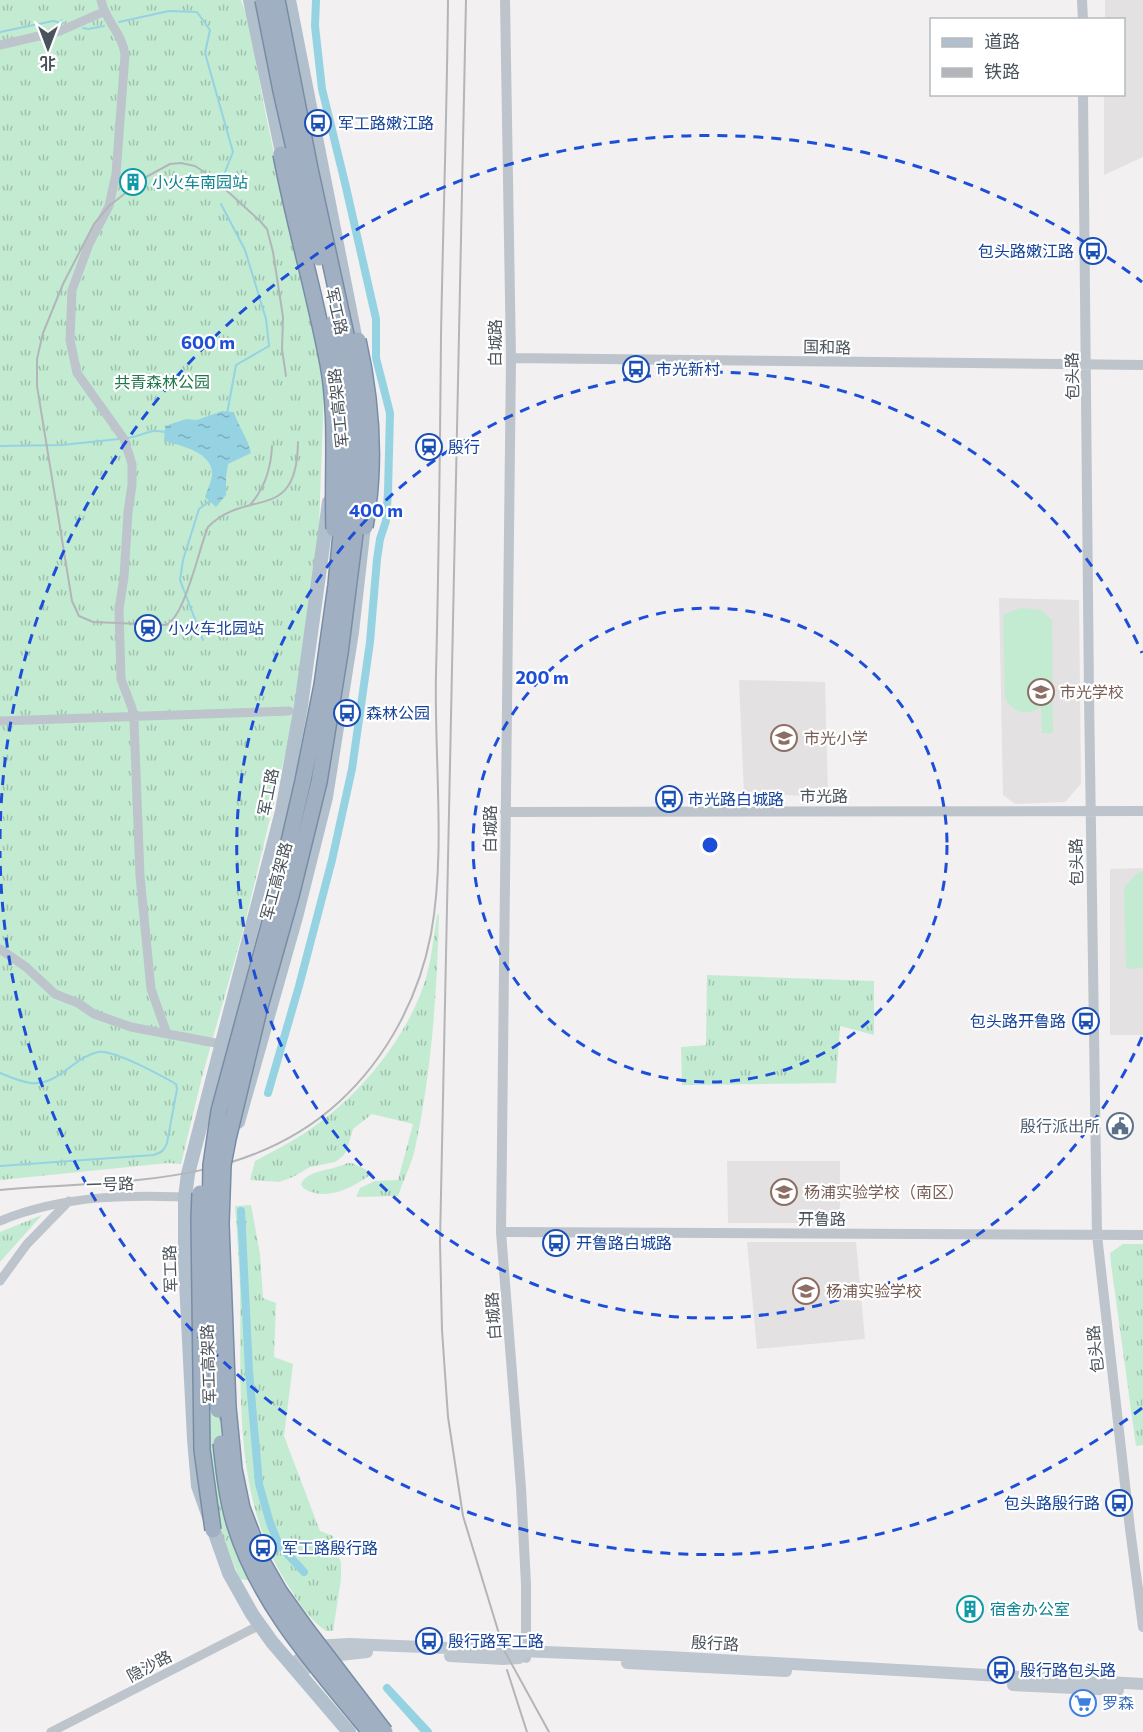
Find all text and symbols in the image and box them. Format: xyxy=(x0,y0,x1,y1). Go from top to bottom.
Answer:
north arrow xyxy=(18,18,78,78)
legend xyxy=(930,18,1125,96)
text: 道路 xyxy=(984,30,1020,52)
text: 北 xyxy=(40,54,56,73)
text: 铁路 xyxy=(984,60,1020,82)
bus stop icon: 军工路嫩江路 xyxy=(303,108,333,138)
place label: 军工路嫩江路 xyxy=(338,113,434,132)
building icon: 小火车南园站 xyxy=(118,167,148,197)
place label: 小火车南园站 xyxy=(152,172,248,191)
bus stop icon: 包头路嫩江路 xyxy=(1078,236,1108,266)
place label: 包头路嫩江路 xyxy=(978,241,1074,260)
street label: 军工路 xyxy=(323,285,352,336)
street label: 白城路 xyxy=(485,319,504,367)
text: 600 m xyxy=(181,331,235,353)
street label: 国和路 xyxy=(803,337,851,356)
street label: 包头路 xyxy=(1062,352,1081,400)
bus stop icon: 市光新村 xyxy=(621,354,651,384)
place label: 市光新村 xyxy=(656,359,720,378)
street label: 军工高架路 xyxy=(324,367,351,449)
park label: 共青森林公园 xyxy=(114,372,210,391)
station icon: 殷行 xyxy=(414,432,444,462)
place label: 殷行 xyxy=(448,437,480,456)
text: 400 m xyxy=(349,499,403,521)
station icon: 小火车北园站 xyxy=(133,613,163,643)
place label: 小火车北园站 xyxy=(168,618,264,637)
text: 200 m xyxy=(515,666,569,688)
school or university icon: 市光学校 xyxy=(1026,677,1056,707)
place label: 市光学校 xyxy=(1060,682,1124,701)
bus stop icon: 森林公园 xyxy=(332,698,362,728)
place label: 森林公园 xyxy=(366,703,430,722)
school or university icon: 市光小学 xyxy=(769,723,799,753)
place label: 市光小学 xyxy=(804,728,868,747)
street label: 军工路 xyxy=(254,767,281,817)
bus stop icon: 市光路白城路 xyxy=(654,784,684,814)
street label: 市光路 xyxy=(800,786,848,805)
place label: 市光路白城路 xyxy=(688,789,784,808)
street label: 白城路 xyxy=(480,805,499,853)
centre of rings xyxy=(700,835,720,855)
street label: 包头路 xyxy=(1066,838,1085,886)
street label: 军工高架路 xyxy=(256,840,295,922)
bus stop icon: 包头路开鲁路 xyxy=(1071,1006,1101,1036)
place label: 包头路开鲁路 xyxy=(970,1011,1066,1030)
public building icon: 殷行派出所 xyxy=(1105,1111,1135,1141)
place label: 殷行派出所 xyxy=(1020,1116,1100,1135)
street label: 一号路 xyxy=(86,1173,134,1194)
school or university icon: 杨浦实验学校（南区） xyxy=(769,1177,799,1207)
place label: 杨浦实验学校（南区） xyxy=(804,1182,964,1201)
street label: 开鲁路 xyxy=(798,1209,846,1228)
bus stop icon: 开鲁路白城路 xyxy=(541,1228,571,1258)
place label: 开鲁路白城路 xyxy=(576,1233,672,1252)
street label: 军工路 xyxy=(159,1245,180,1293)
school or university icon: 杨浦实验学校 xyxy=(791,1276,821,1306)
place label: 杨浦实验学校 xyxy=(826,1281,922,1300)
street label: 白城路 xyxy=(481,1291,504,1341)
street label: 军工高架路 xyxy=(197,1324,218,1404)
street label: 包头路 xyxy=(1083,1324,1106,1374)
bus stop icon: 包头路殷行路 xyxy=(1104,1488,1134,1518)
place label: 包头路殷行路 xyxy=(1004,1493,1100,1512)
bus stop icon: 军工路殷行路 xyxy=(248,1533,278,1563)
place label: 军工路殷行路 xyxy=(282,1538,378,1557)
building icon: 宿舍办公室 xyxy=(955,1594,985,1624)
place label: 宿舍办公室 xyxy=(990,1599,1070,1618)
bus stop icon: 殷行路军工路 xyxy=(414,1626,444,1656)
place label: 殷行路军工路 xyxy=(448,1631,544,1650)
street label: 殷行路 xyxy=(691,1632,739,1653)
street label: 隐沙路 xyxy=(123,1646,174,1685)
bus stop icon: 殷行路包头路 xyxy=(986,1655,1016,1685)
place label: 殷行路包头路 xyxy=(1020,1660,1116,1679)
supermarket icon: 罗森 xyxy=(1068,1688,1098,1718)
place label: 罗森 xyxy=(1102,1693,1134,1712)

